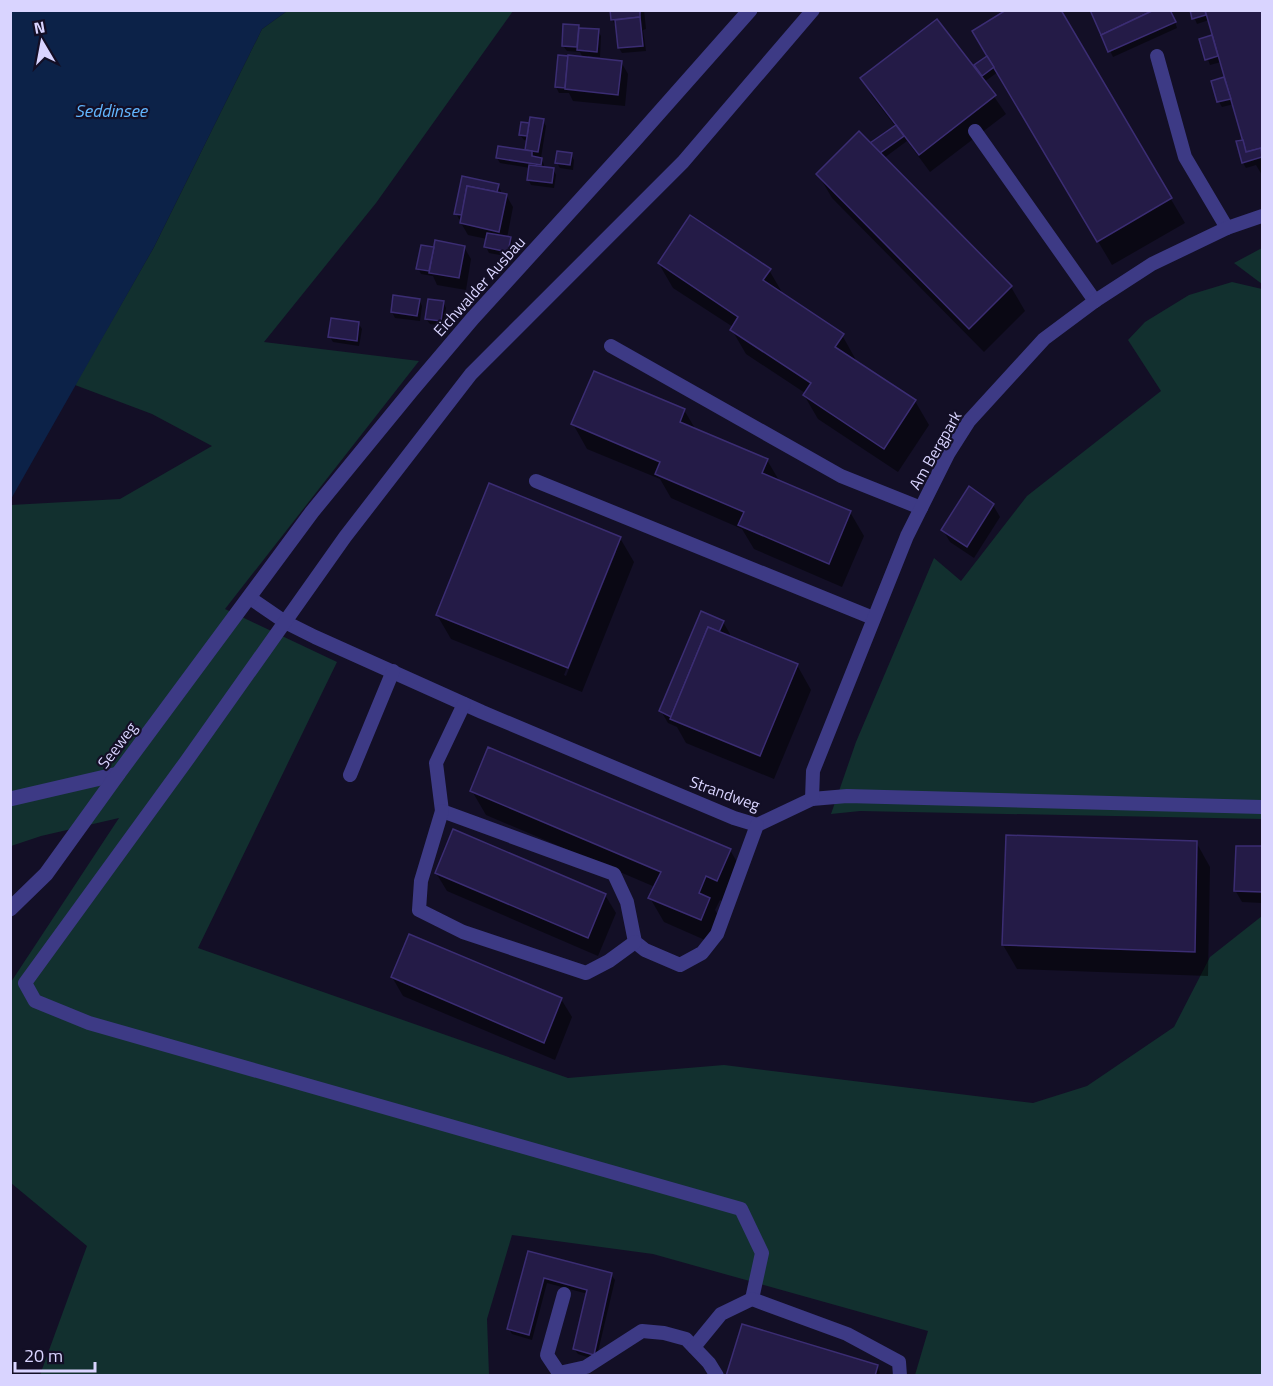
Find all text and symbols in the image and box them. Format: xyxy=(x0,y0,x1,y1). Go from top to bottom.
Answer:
north arrow xyxy=(12,12,72,72)
text: N xyxy=(32,14,47,40)
water label: Seddinsee xyxy=(75,97,149,124)
street label: Eichwalder Ausbau xyxy=(427,231,531,341)
street label: Am Bergpark xyxy=(903,406,967,494)
street label: Seeweg xyxy=(91,717,143,773)
street label: Strandweg xyxy=(687,769,763,817)
scale bar xyxy=(15,1335,94,1373)
text: 20 m xyxy=(24,1342,63,1369)

